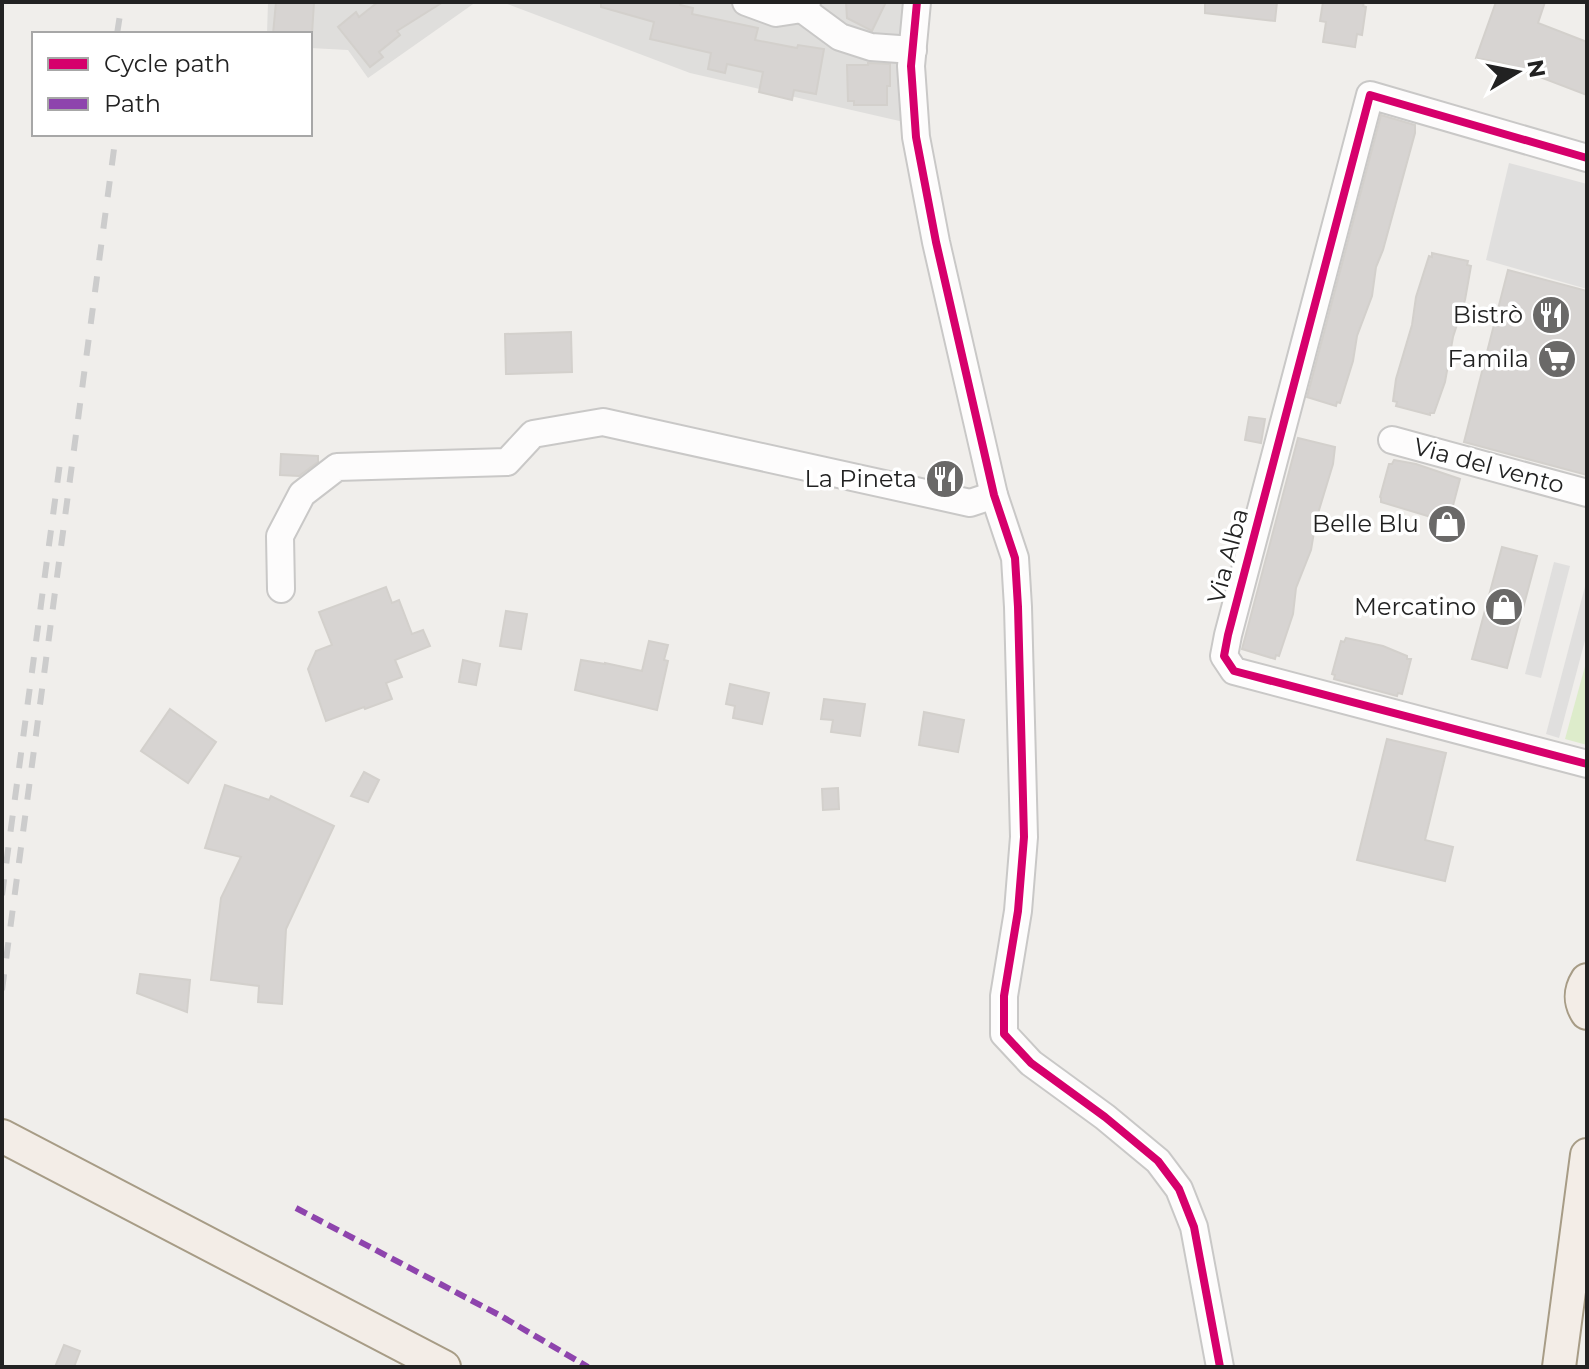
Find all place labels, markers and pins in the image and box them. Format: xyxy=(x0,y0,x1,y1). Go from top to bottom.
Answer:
restaurant icon: Bistrò xyxy=(1530,294,1572,336)
place label: Bistrò xyxy=(1453,300,1523,329)
supermarket icon: Famila xyxy=(1536,338,1578,380)
place label: Famila xyxy=(1448,344,1529,373)
restaurant icon: La Pineta xyxy=(924,458,966,500)
place label: La Pineta xyxy=(805,464,917,493)
shop icon: Belle Blu xyxy=(1426,503,1468,545)
place label: Belle Blu xyxy=(1312,509,1419,538)
shop icon: Mercatino xyxy=(1483,586,1525,628)
place label: Mercatino xyxy=(1354,592,1476,621)

